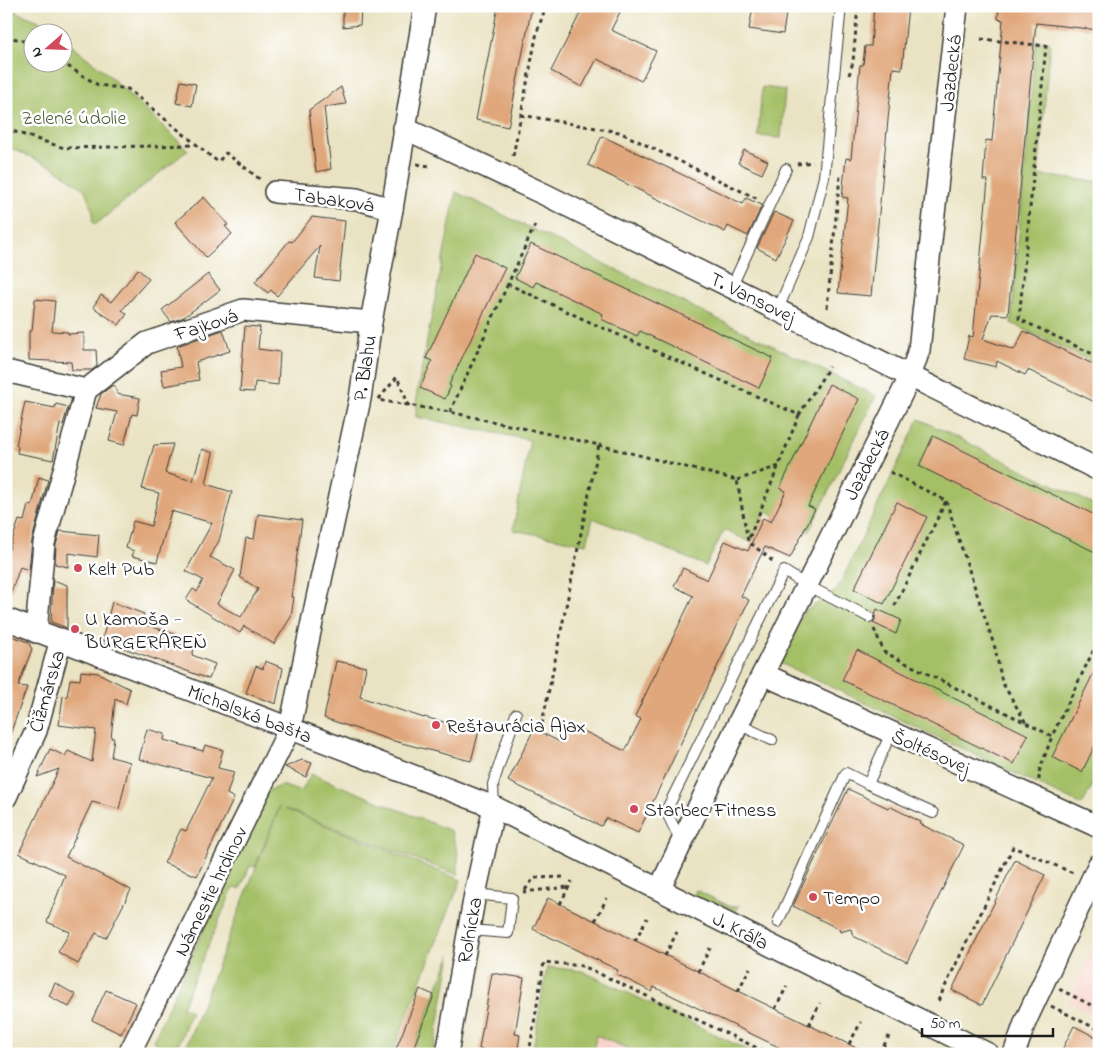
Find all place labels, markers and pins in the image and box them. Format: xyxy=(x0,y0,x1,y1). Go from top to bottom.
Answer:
place label: Kelt Pub xyxy=(88,556,154,585)
marker: Kelt Pub xyxy=(72,562,84,574)
place label: U kamoša - BURGERÁREŇ xyxy=(84,606,207,658)
marker: U kamoša - BURGERÁREŇ xyxy=(69,623,81,635)
place label: Reštaurácia Ajax xyxy=(446,713,586,742)
marker: Reštaurácia Ajax xyxy=(430,719,442,731)
place label: Starbec Fitness xyxy=(644,797,776,826)
marker: Starbec Fitness xyxy=(628,803,640,815)
place label: Tempo xyxy=(823,885,880,914)
marker: Tempo xyxy=(807,891,819,903)

